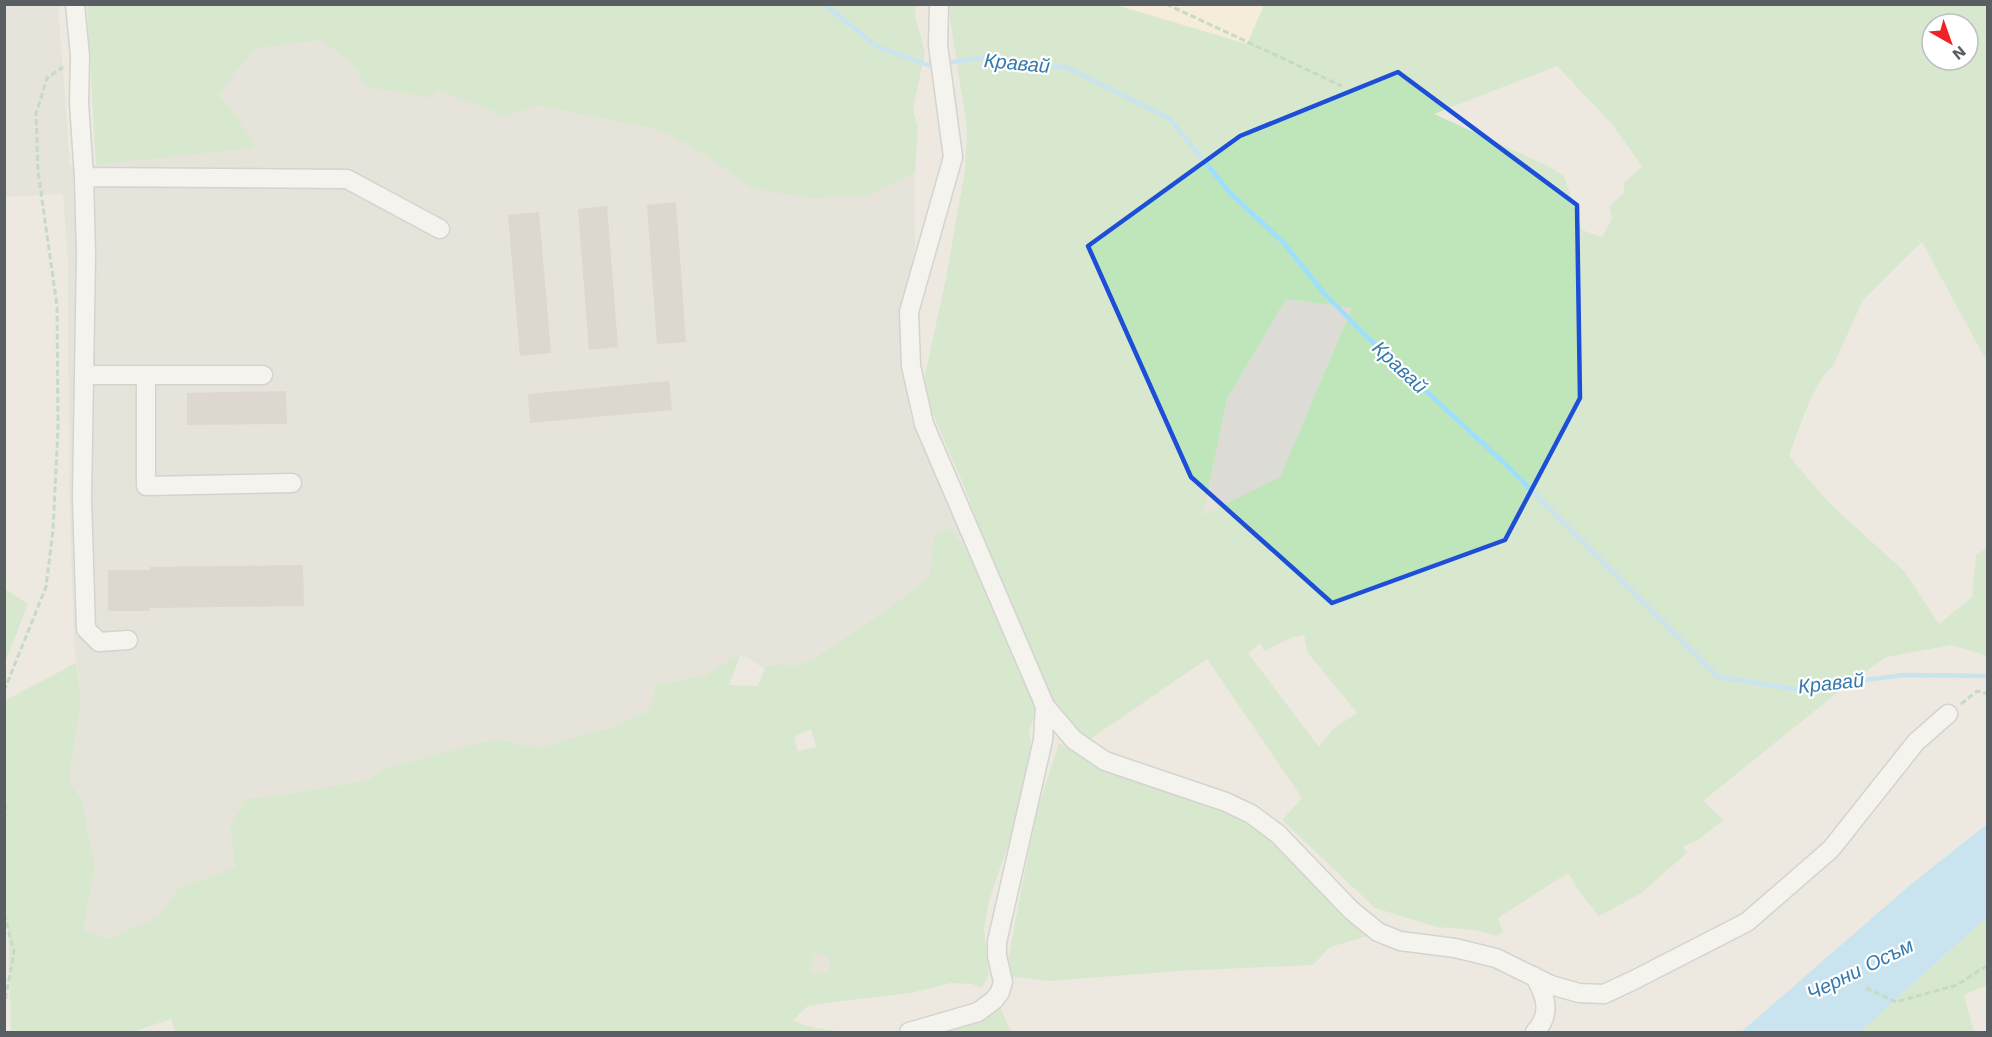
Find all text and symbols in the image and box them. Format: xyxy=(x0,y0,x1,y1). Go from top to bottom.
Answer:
north arrow xyxy=(1920,12,1980,72)
text: N xyxy=(1949,42,1970,64)
water label: Кравай xyxy=(983,48,1051,78)
water label: Кравай xyxy=(1368,336,1432,398)
water label: Кравай xyxy=(1797,668,1865,698)
water label: Черни Осъм xyxy=(1803,933,1918,1005)

